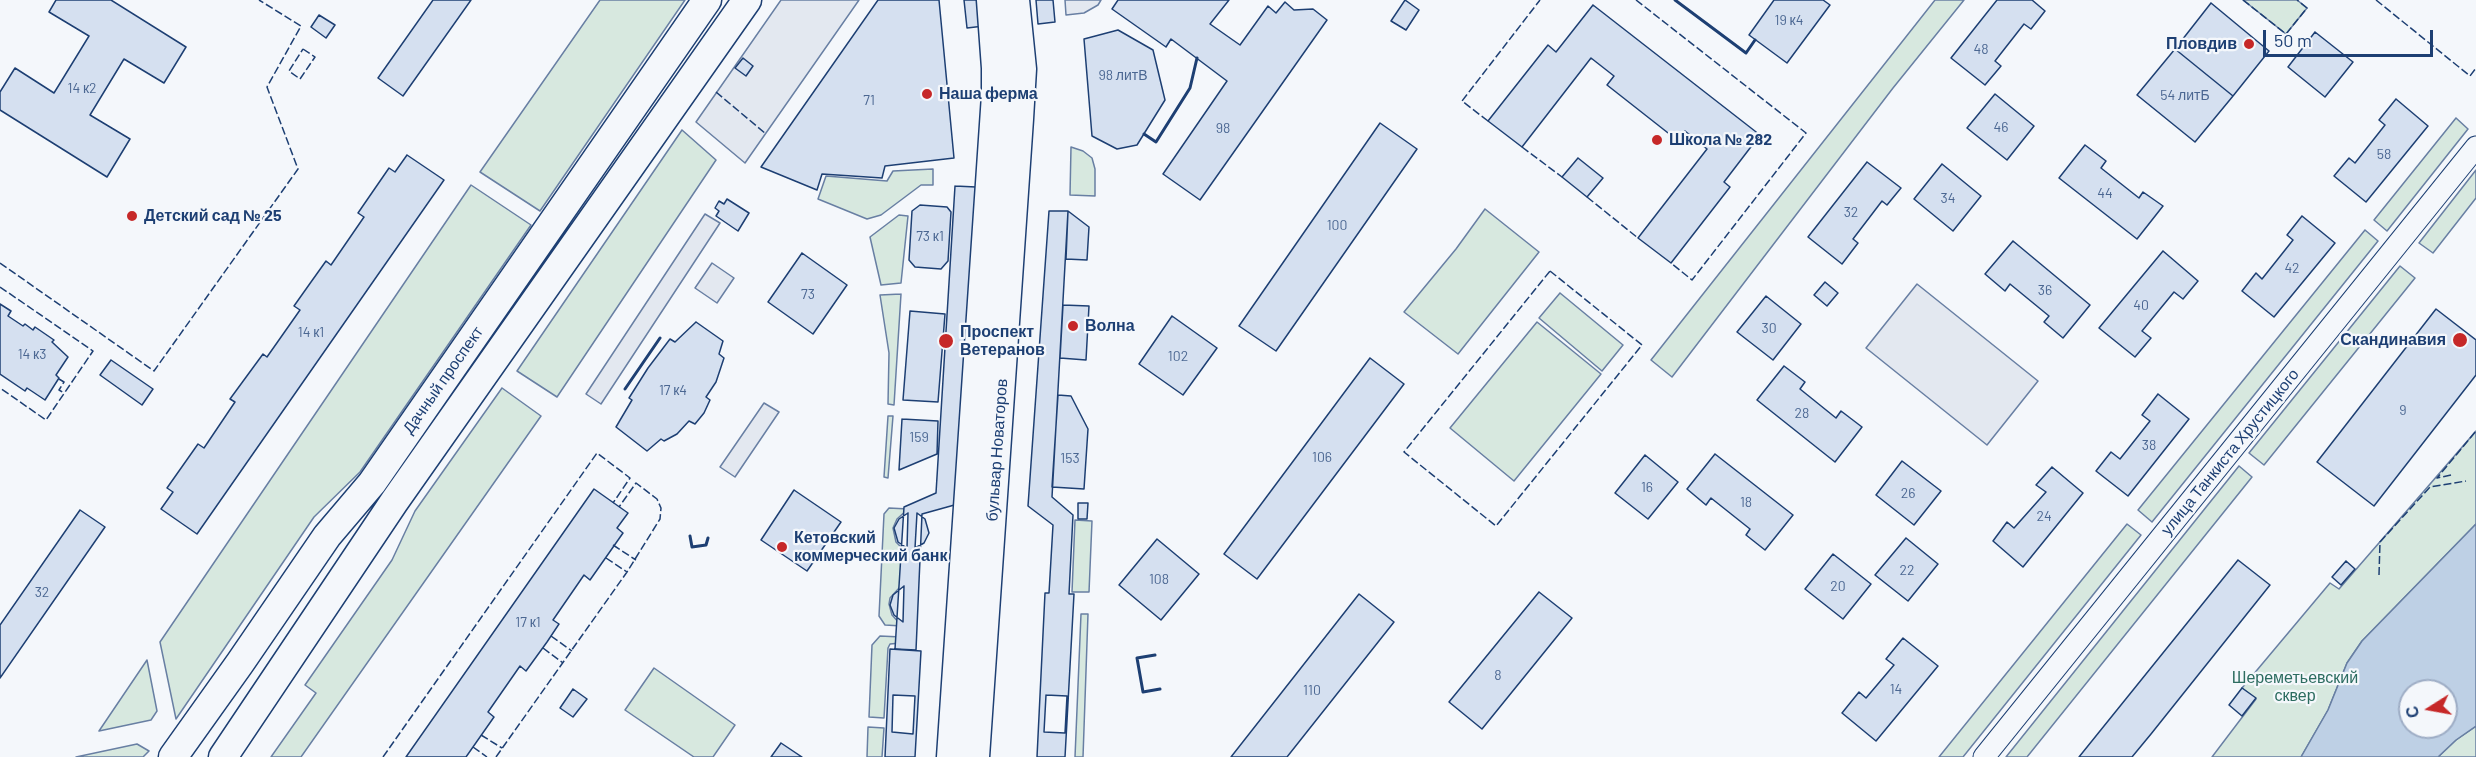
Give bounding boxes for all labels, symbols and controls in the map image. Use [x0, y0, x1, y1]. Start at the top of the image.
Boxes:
house number: 19 к4 [1775, 12, 1803, 28]
scale bar [2266, 18, 2436, 56]
text: 50 m [2274, 29, 2312, 51]
place label: Пловдив [2166, 34, 2237, 54]
marker: Пловдив [2242, 37, 2256, 51]
house number: 48 [1973, 41, 1989, 57]
house number: 98 литВ [1098, 67, 1148, 83]
house number: 14 к2 [67, 80, 97, 96]
place label: Наша ферма [939, 84, 1038, 104]
marker: Наша ферма [920, 87, 934, 101]
house number: 54 литБ [2160, 87, 2210, 103]
house number: 71 [863, 92, 875, 108]
house number: 46 [1994, 119, 2008, 135]
house number: 98 [1216, 120, 1230, 136]
place label: Школа № 282 [1669, 130, 1772, 150]
marker: Школа № 282 [1650, 133, 1664, 147]
house number: 58 [2377, 146, 2391, 162]
house number: 44 [2097, 185, 2113, 201]
house number: 34 [1941, 190, 1955, 206]
house number: 32 [1844, 204, 1858, 220]
place label: Детский сад № 25 [144, 206, 282, 226]
marker: Детский сад № 25 [125, 209, 139, 223]
house number: 100 [1327, 217, 1347, 233]
house number: 73 к1 [916, 228, 944, 244]
house number: 42 [2284, 260, 2300, 276]
house number: 36 [2038, 282, 2052, 298]
house number: 73 [801, 286, 815, 302]
house number: 40 [2133, 297, 2149, 313]
place label: Волна [1085, 316, 1135, 336]
marker: Волна [1066, 319, 1080, 333]
house number: 30 [1761, 320, 1777, 336]
place label: Проспект Ветеранов [960, 322, 1045, 360]
street label: Дачный проспект [399, 323, 487, 437]
house number: 14 к1 [298, 324, 324, 340]
place label: Скандинавия [2340, 330, 2446, 350]
marker: Скандинавия [2451, 331, 2469, 349]
marker: Проспект Ветеранов [937, 332, 955, 350]
house number: 14 к3 [18, 346, 46, 362]
house number: 102 [1168, 348, 1188, 364]
street label: улица Танкиста Хрустицкого [2157, 365, 2303, 539]
street label: бульвар Новаторов [982, 378, 1012, 522]
house number: 17 к4 [659, 382, 687, 398]
house number: 9 [2399, 402, 2407, 418]
house number: 28 [1795, 405, 1809, 421]
house number: 159 [909, 429, 929, 445]
house number: 38 [2142, 437, 2156, 453]
house number: 106 [1312, 449, 1332, 465]
house number: 153 [1060, 450, 1080, 466]
house number: 16 [1641, 479, 1653, 495]
house number: 26 [1901, 485, 1915, 501]
house number: 18 [1740, 494, 1752, 510]
house number: 24 [2036, 508, 2052, 524]
place label: Кетовский коммерческий банк [794, 528, 948, 566]
marker: Кетовский коммерческий банк [775, 540, 789, 554]
house number: 22 [1899, 562, 1915, 578]
house number: 108 [1149, 571, 1169, 587]
house number: 20 [1830, 578, 1846, 594]
house number: 32 [35, 584, 49, 600]
house number: 17 к1 [515, 614, 541, 630]
house number: 8 [1494, 667, 1502, 683]
park label: Шереметьевский сквер [2232, 668, 2358, 706]
north arrow [2398, 679, 2458, 739]
house number: 14 [1890, 681, 1902, 697]
house number: 110 [1303, 682, 1321, 698]
text: С [2401, 705, 2422, 720]

